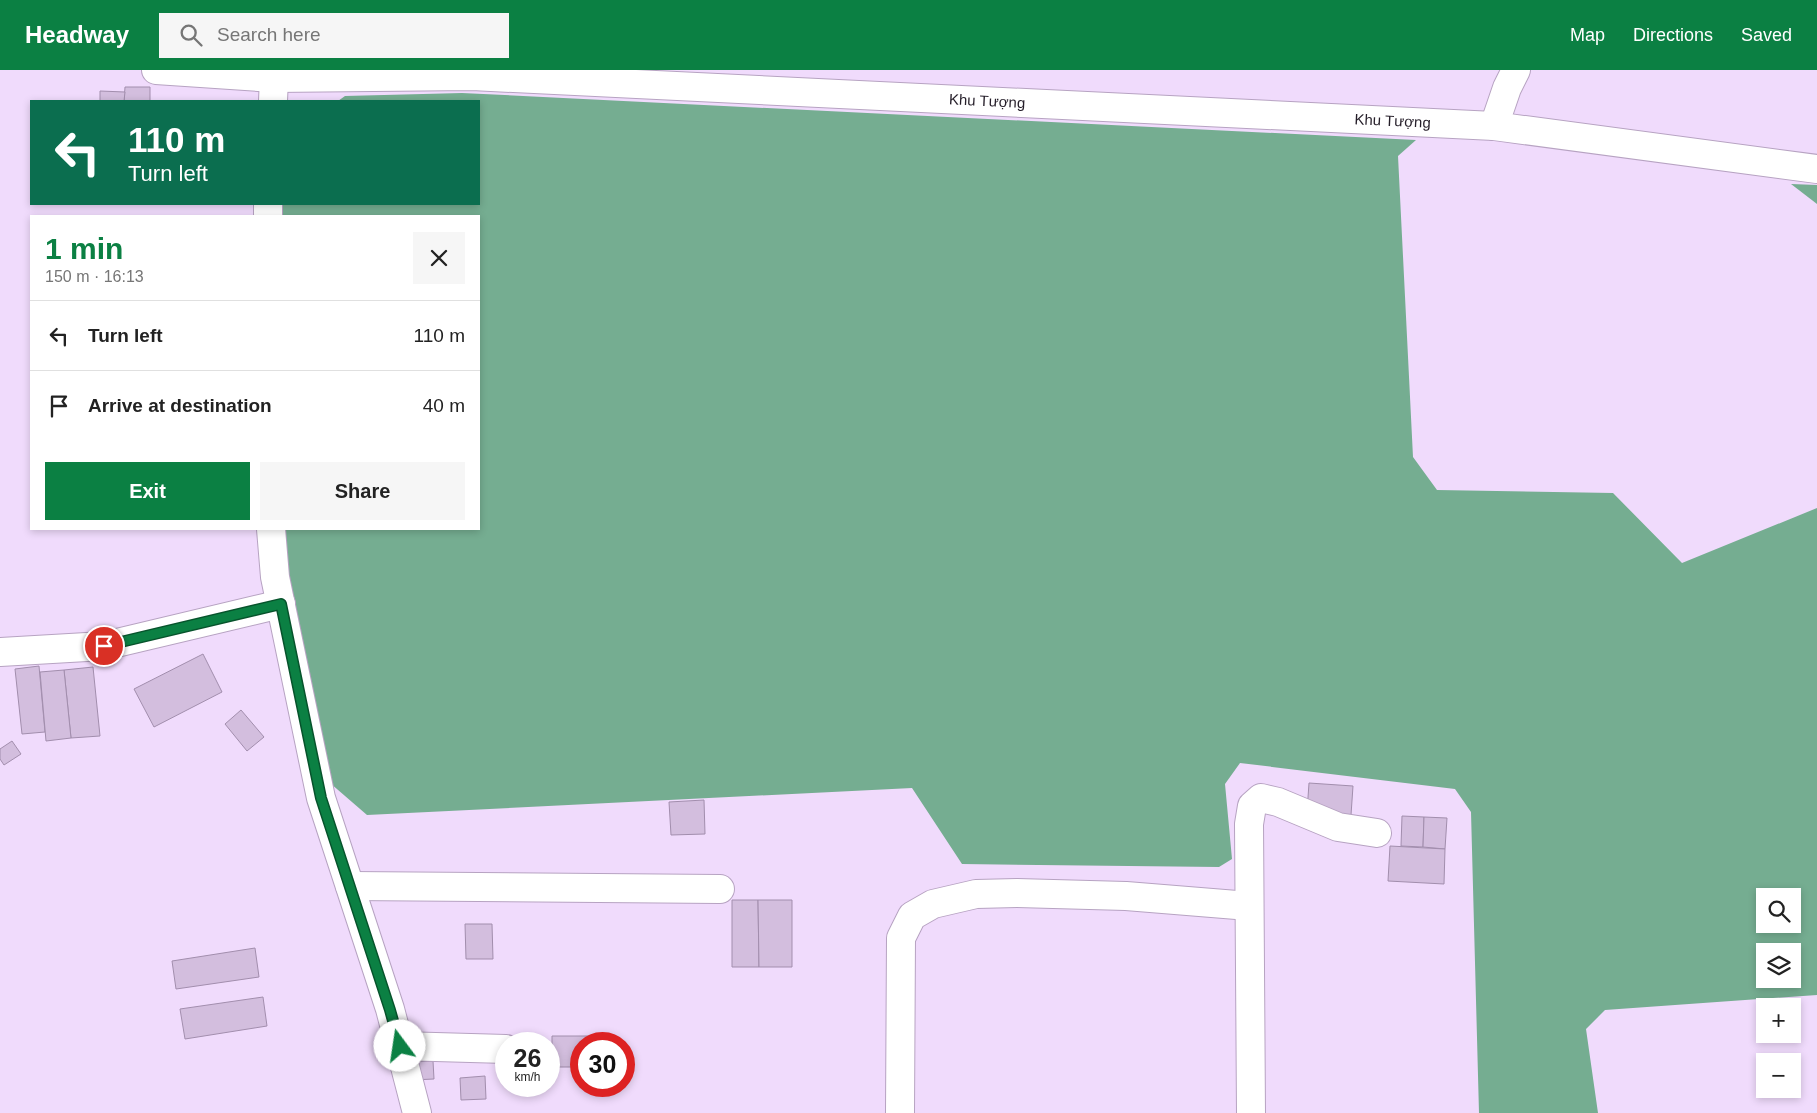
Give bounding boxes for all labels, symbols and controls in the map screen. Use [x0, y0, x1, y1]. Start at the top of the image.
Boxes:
search box [159, 13, 509, 58]
text: Headway [25, 21, 129, 48]
icon: search [177, 21, 205, 49]
text: Search here [217, 24, 321, 45]
text: Map [1570, 25, 1605, 45]
text: Directions [1633, 25, 1713, 45]
text: Saved [1741, 25, 1792, 45]
street label: Khu Tượng [949, 90, 1026, 111]
street label: Khu Tượng [1354, 110, 1431, 131]
icon: left [45, 120, 110, 185]
text: 110 m [128, 120, 225, 159]
text: Turn left [128, 161, 208, 186]
text: 1 min [45, 232, 123, 265]
button: close [413, 232, 465, 284]
text: 150 m · 16:13 [45, 268, 144, 285]
icon: left [45, 322, 73, 350]
text: Turn left [88, 325, 163, 346]
text: 110 m [414, 325, 465, 346]
icon: arrive [45, 392, 73, 420]
text: Arrive at destination [88, 395, 272, 416]
text: 40 m [423, 395, 465, 416]
button: Exit [45, 462, 250, 520]
button: Share [260, 462, 465, 520]
pin [83, 625, 125, 667]
icon: arrive [90, 632, 118, 660]
map controls [1756, 888, 1801, 1098]
button: search [1756, 888, 1801, 933]
button: layers [1756, 943, 1801, 988]
button: + [1756, 998, 1801, 1043]
position arrow [373, 1019, 425, 1071]
speed limit sign: 30 [570, 1032, 635, 1097]
text: 26 [514, 1044, 541, 1072]
button: − [1756, 1053, 1801, 1098]
text: km/h [514, 1070, 541, 1084]

